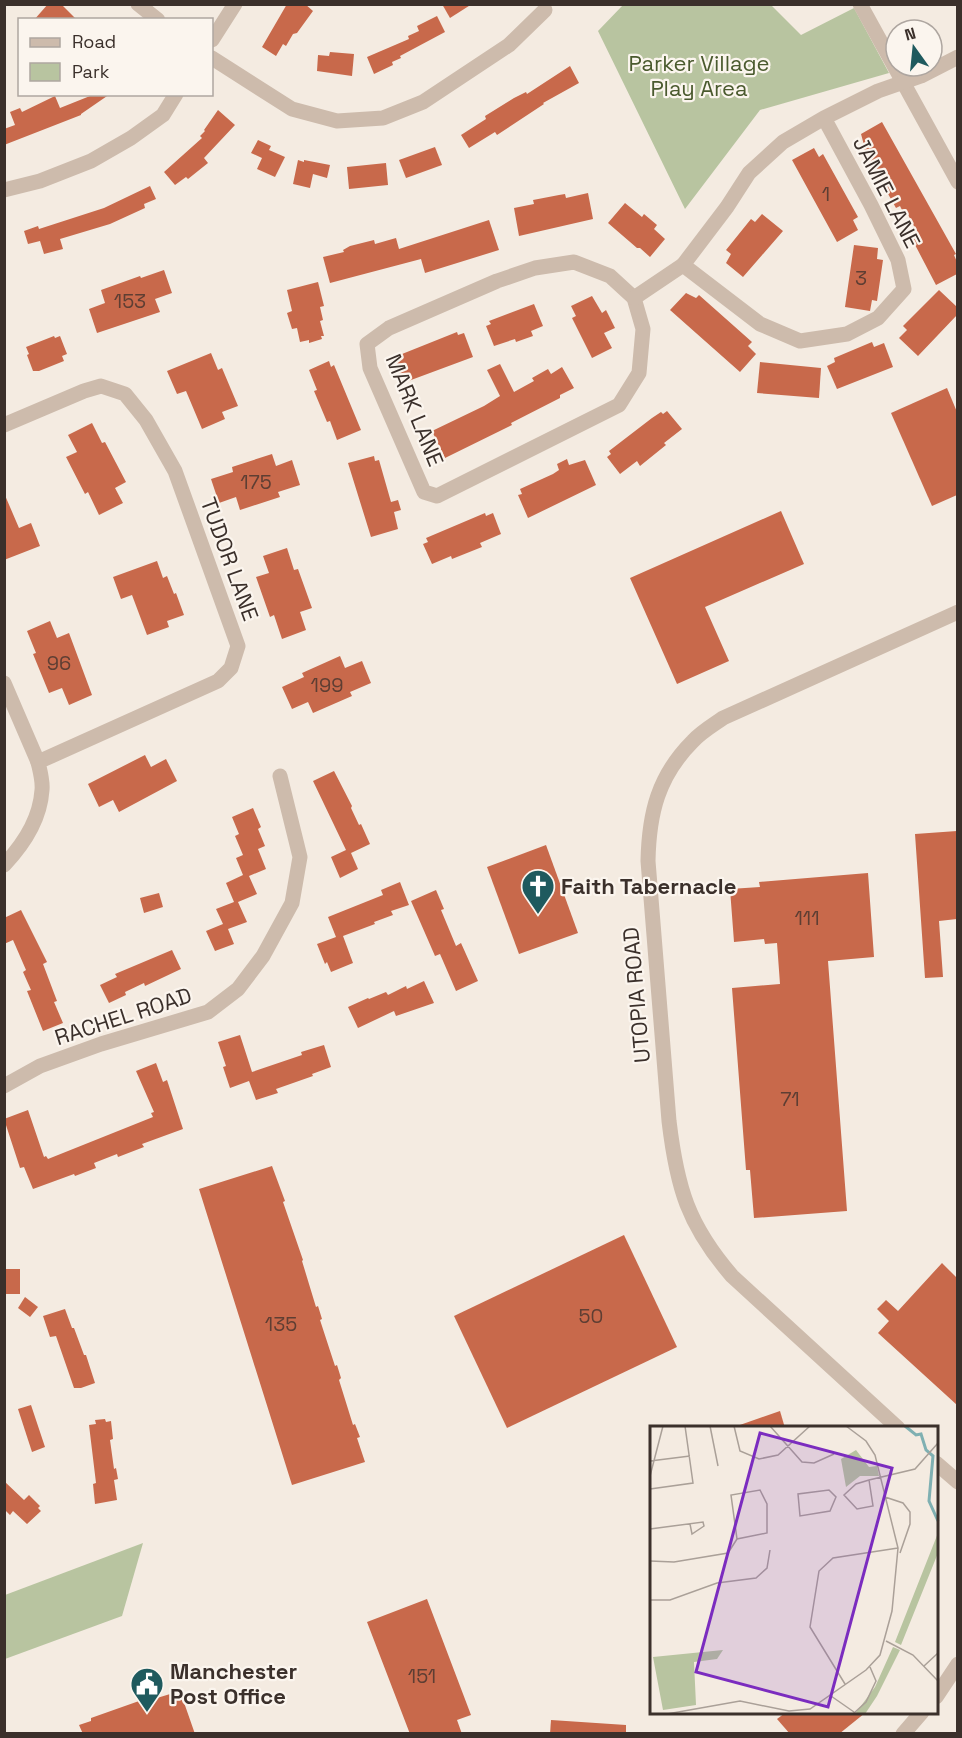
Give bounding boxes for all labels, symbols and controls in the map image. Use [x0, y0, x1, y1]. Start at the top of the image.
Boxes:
legend [18, 18, 213, 96]
north arrow [884, 18, 944, 78]
text: N [902, 22, 918, 46]
text: Road [72, 30, 116, 53]
park label: Parker Village Play Area [628, 49, 770, 102]
text: Park [72, 60, 110, 83]
street label: JAMIE LANE [847, 131, 927, 253]
house number: 1 [822, 181, 830, 207]
house number: 3 [855, 265, 867, 291]
house number: 153 [114, 288, 146, 314]
street label: MARK LANE [380, 350, 450, 470]
house number: 175 [240, 469, 272, 495]
street label: TUDOR LANE [195, 493, 265, 625]
house number: 96 [47, 650, 71, 676]
house number: 199 [311, 672, 343, 698]
church icon: Faith Tabernacle [520, 868, 556, 915]
place label: Faith Tabernacle [561, 872, 736, 900]
house number: 111 [794, 905, 820, 931]
street label: UTOPIA ROAD [616, 926, 656, 1064]
street label: RACHEL ROAD [51, 981, 195, 1051]
house number: 71 [780, 1086, 800, 1112]
house number: 50 [579, 1303, 603, 1329]
house number: 135 [265, 1311, 297, 1337]
inset map [650, 1426, 938, 1714]
place label: Manchester Post Office [170, 1657, 297, 1710]
house number: 151 [408, 1663, 436, 1689]
public building icon: Manchester Post Office [129, 1666, 165, 1713]

